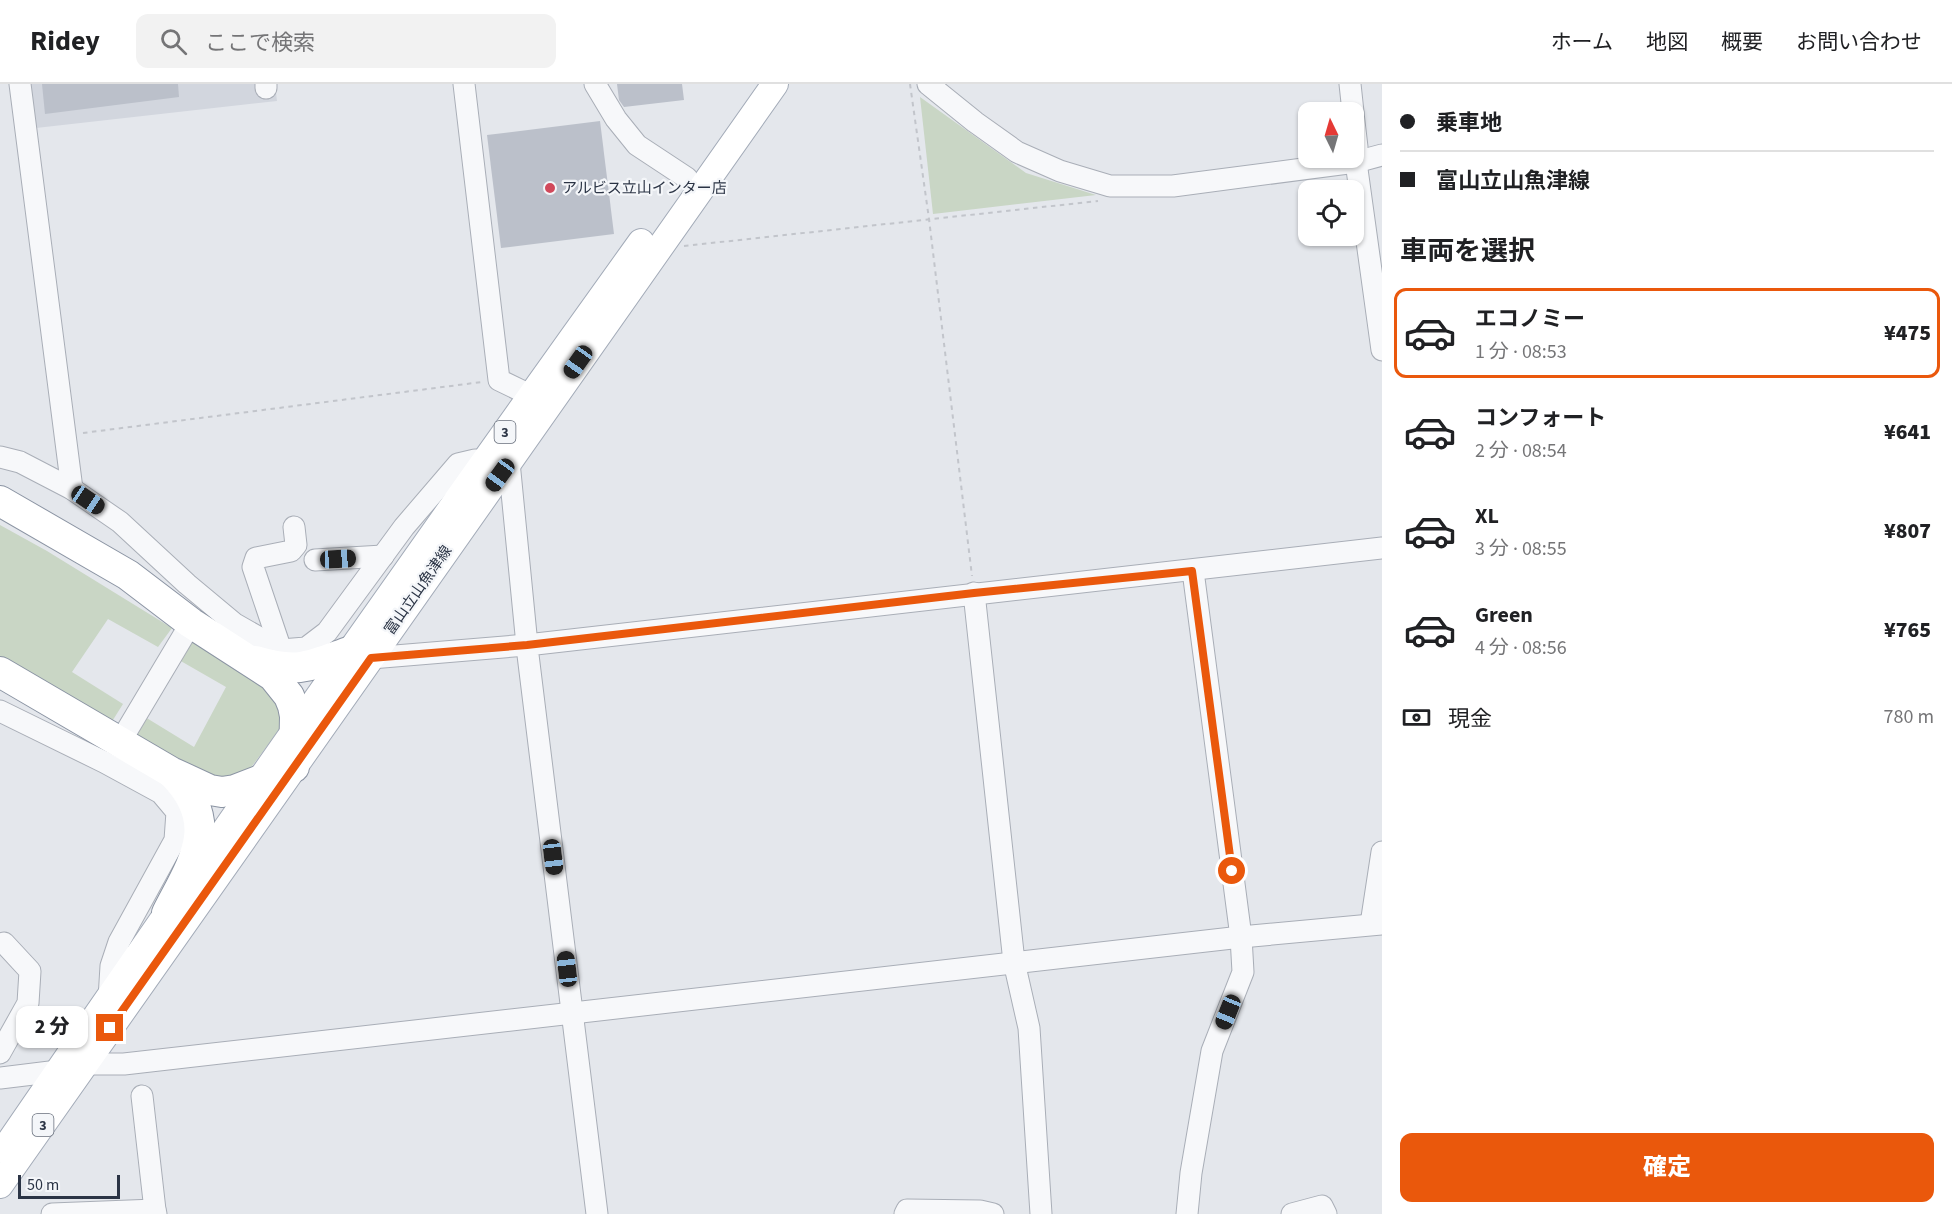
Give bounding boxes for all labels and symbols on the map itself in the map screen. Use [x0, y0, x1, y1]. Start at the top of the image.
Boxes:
north arrow [1298, 102, 1364, 168]
place label: アルビス立山インター店 [562, 178, 727, 199]
marker: アルビス立山インター店 [543, 181, 557, 195]
car [560, 342, 596, 382]
road number: 3 [494, 421, 516, 443]
car [482, 455, 518, 495]
car [68, 482, 108, 518]
street label: 富山立山魚津線 [380, 541, 457, 639]
car [320, 549, 356, 569]
car [542, 838, 564, 876]
route start [1218, 857, 1245, 884]
car [556, 950, 578, 988]
car [1213, 992, 1243, 1032]
callout: 2 分 [17, 1007, 89, 1049]
route end [96, 1014, 123, 1041]
road number: 3 [32, 1114, 54, 1136]
scale bar [18, 1172, 120, 1200]

